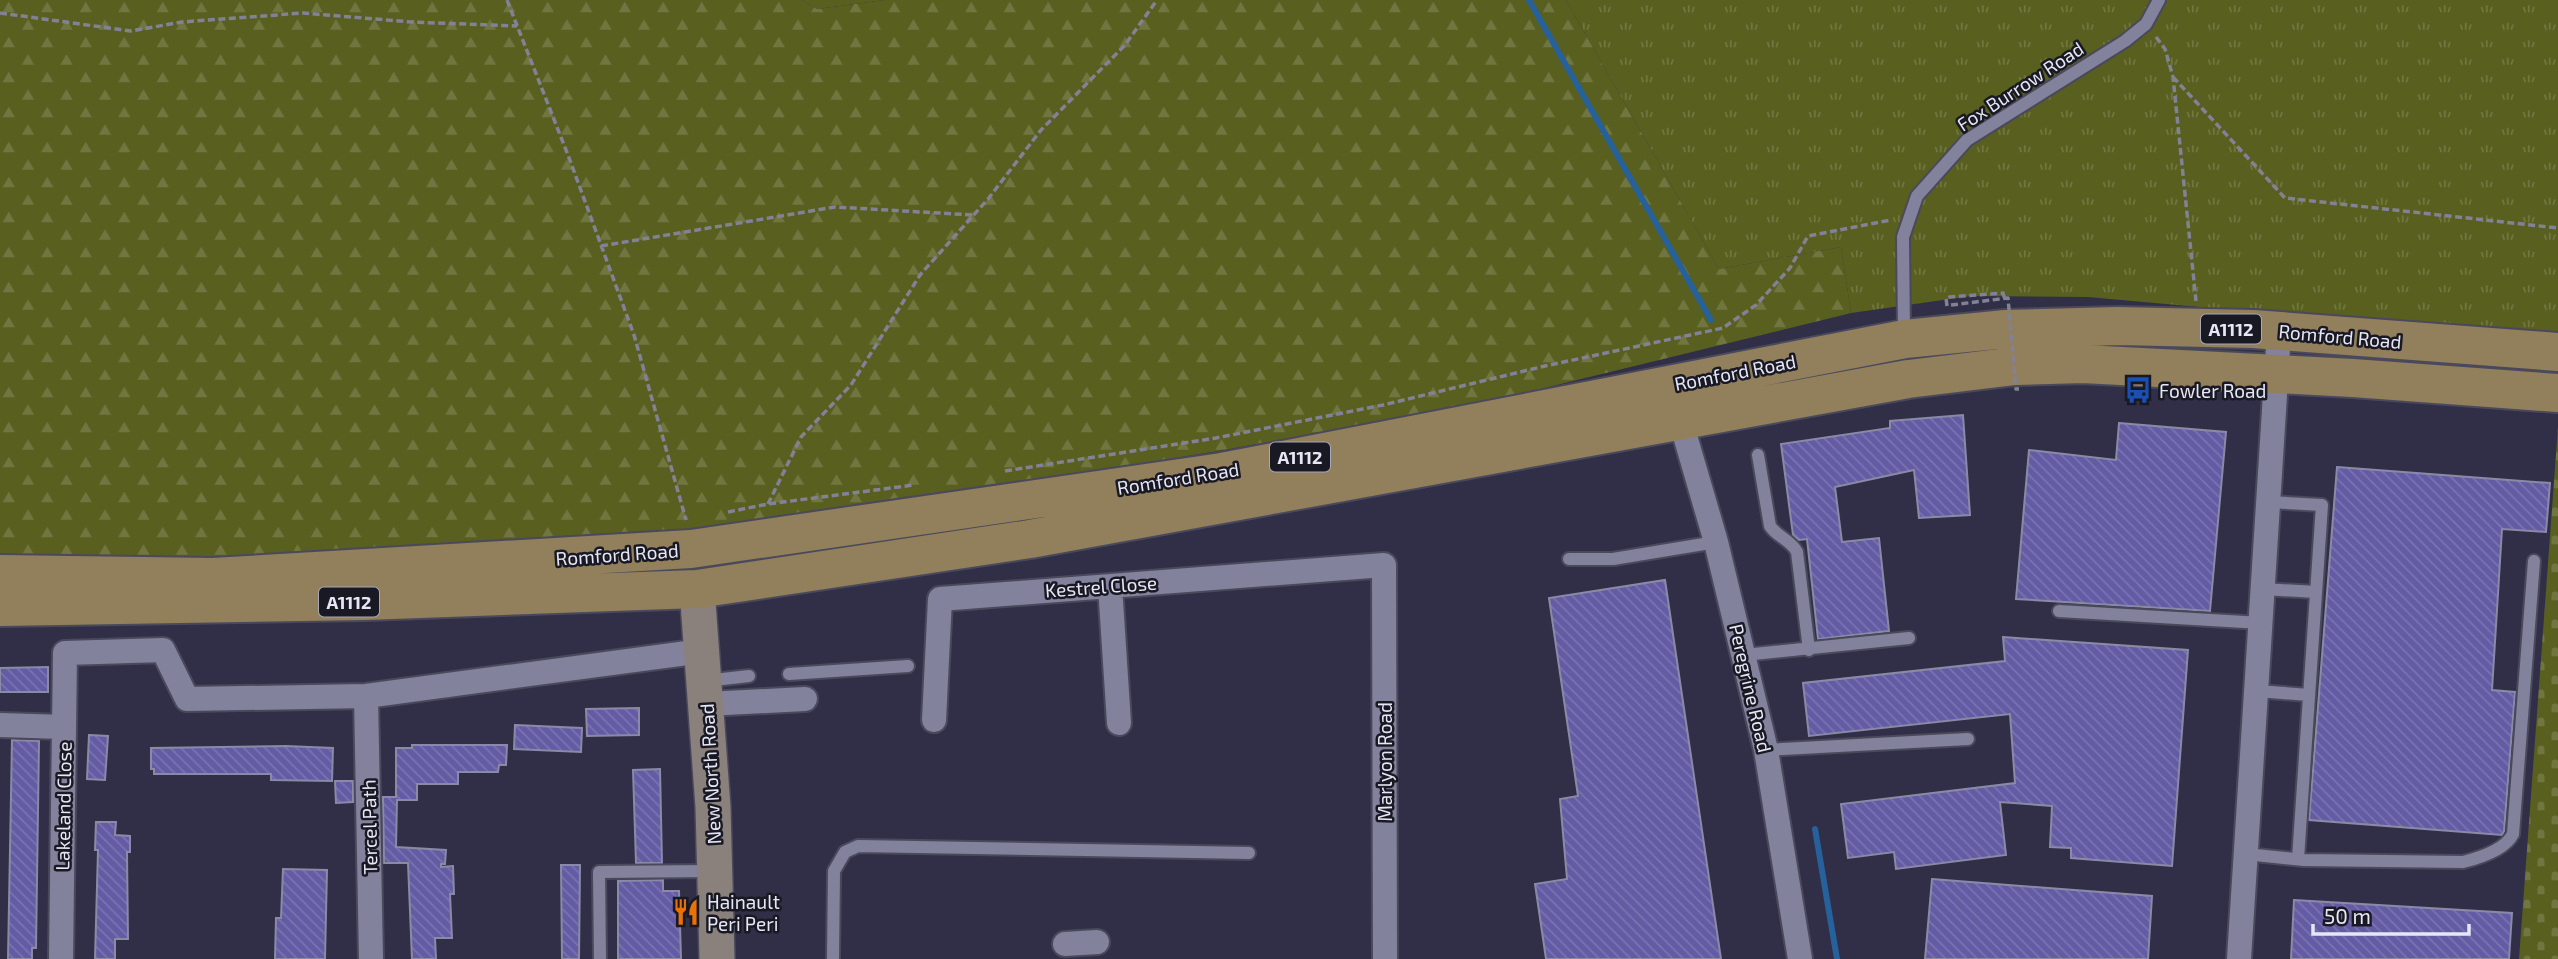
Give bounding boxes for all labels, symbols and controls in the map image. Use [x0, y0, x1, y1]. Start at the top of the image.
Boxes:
street label: Fox Burrow Road [1952, 36, 2088, 136]
road number: A1112 [2201, 314, 2261, 344]
street label: Romford Road [2278, 319, 2402, 353]
street label: Romford Road [1672, 349, 1798, 395]
bus stop icon: Fowler Road [2123, 375, 2153, 405]
place label: Fowler Road [2159, 379, 2266, 402]
road number: A1112 [1270, 443, 1330, 472]
street label: Romford Road [1115, 457, 1241, 499]
street label: Romford Road [555, 538, 679, 570]
street label: Kestrel Close [1044, 571, 1158, 601]
road number: A1112 [319, 588, 379, 616]
street label: Peregrine Road [1725, 622, 1777, 754]
street label: Marlyon Road [1373, 702, 1396, 822]
street label: New North Road [695, 703, 725, 845]
street label: Lakeland Close [50, 741, 76, 871]
street label: Tercel Path [357, 779, 381, 875]
place label: Hainault Peri Peri [707, 890, 780, 935]
scale bar [2313, 892, 2469, 936]
restaurant icon: Hainault Peri Peri [671, 897, 701, 927]
text: 50 m [2324, 903, 2371, 928]

